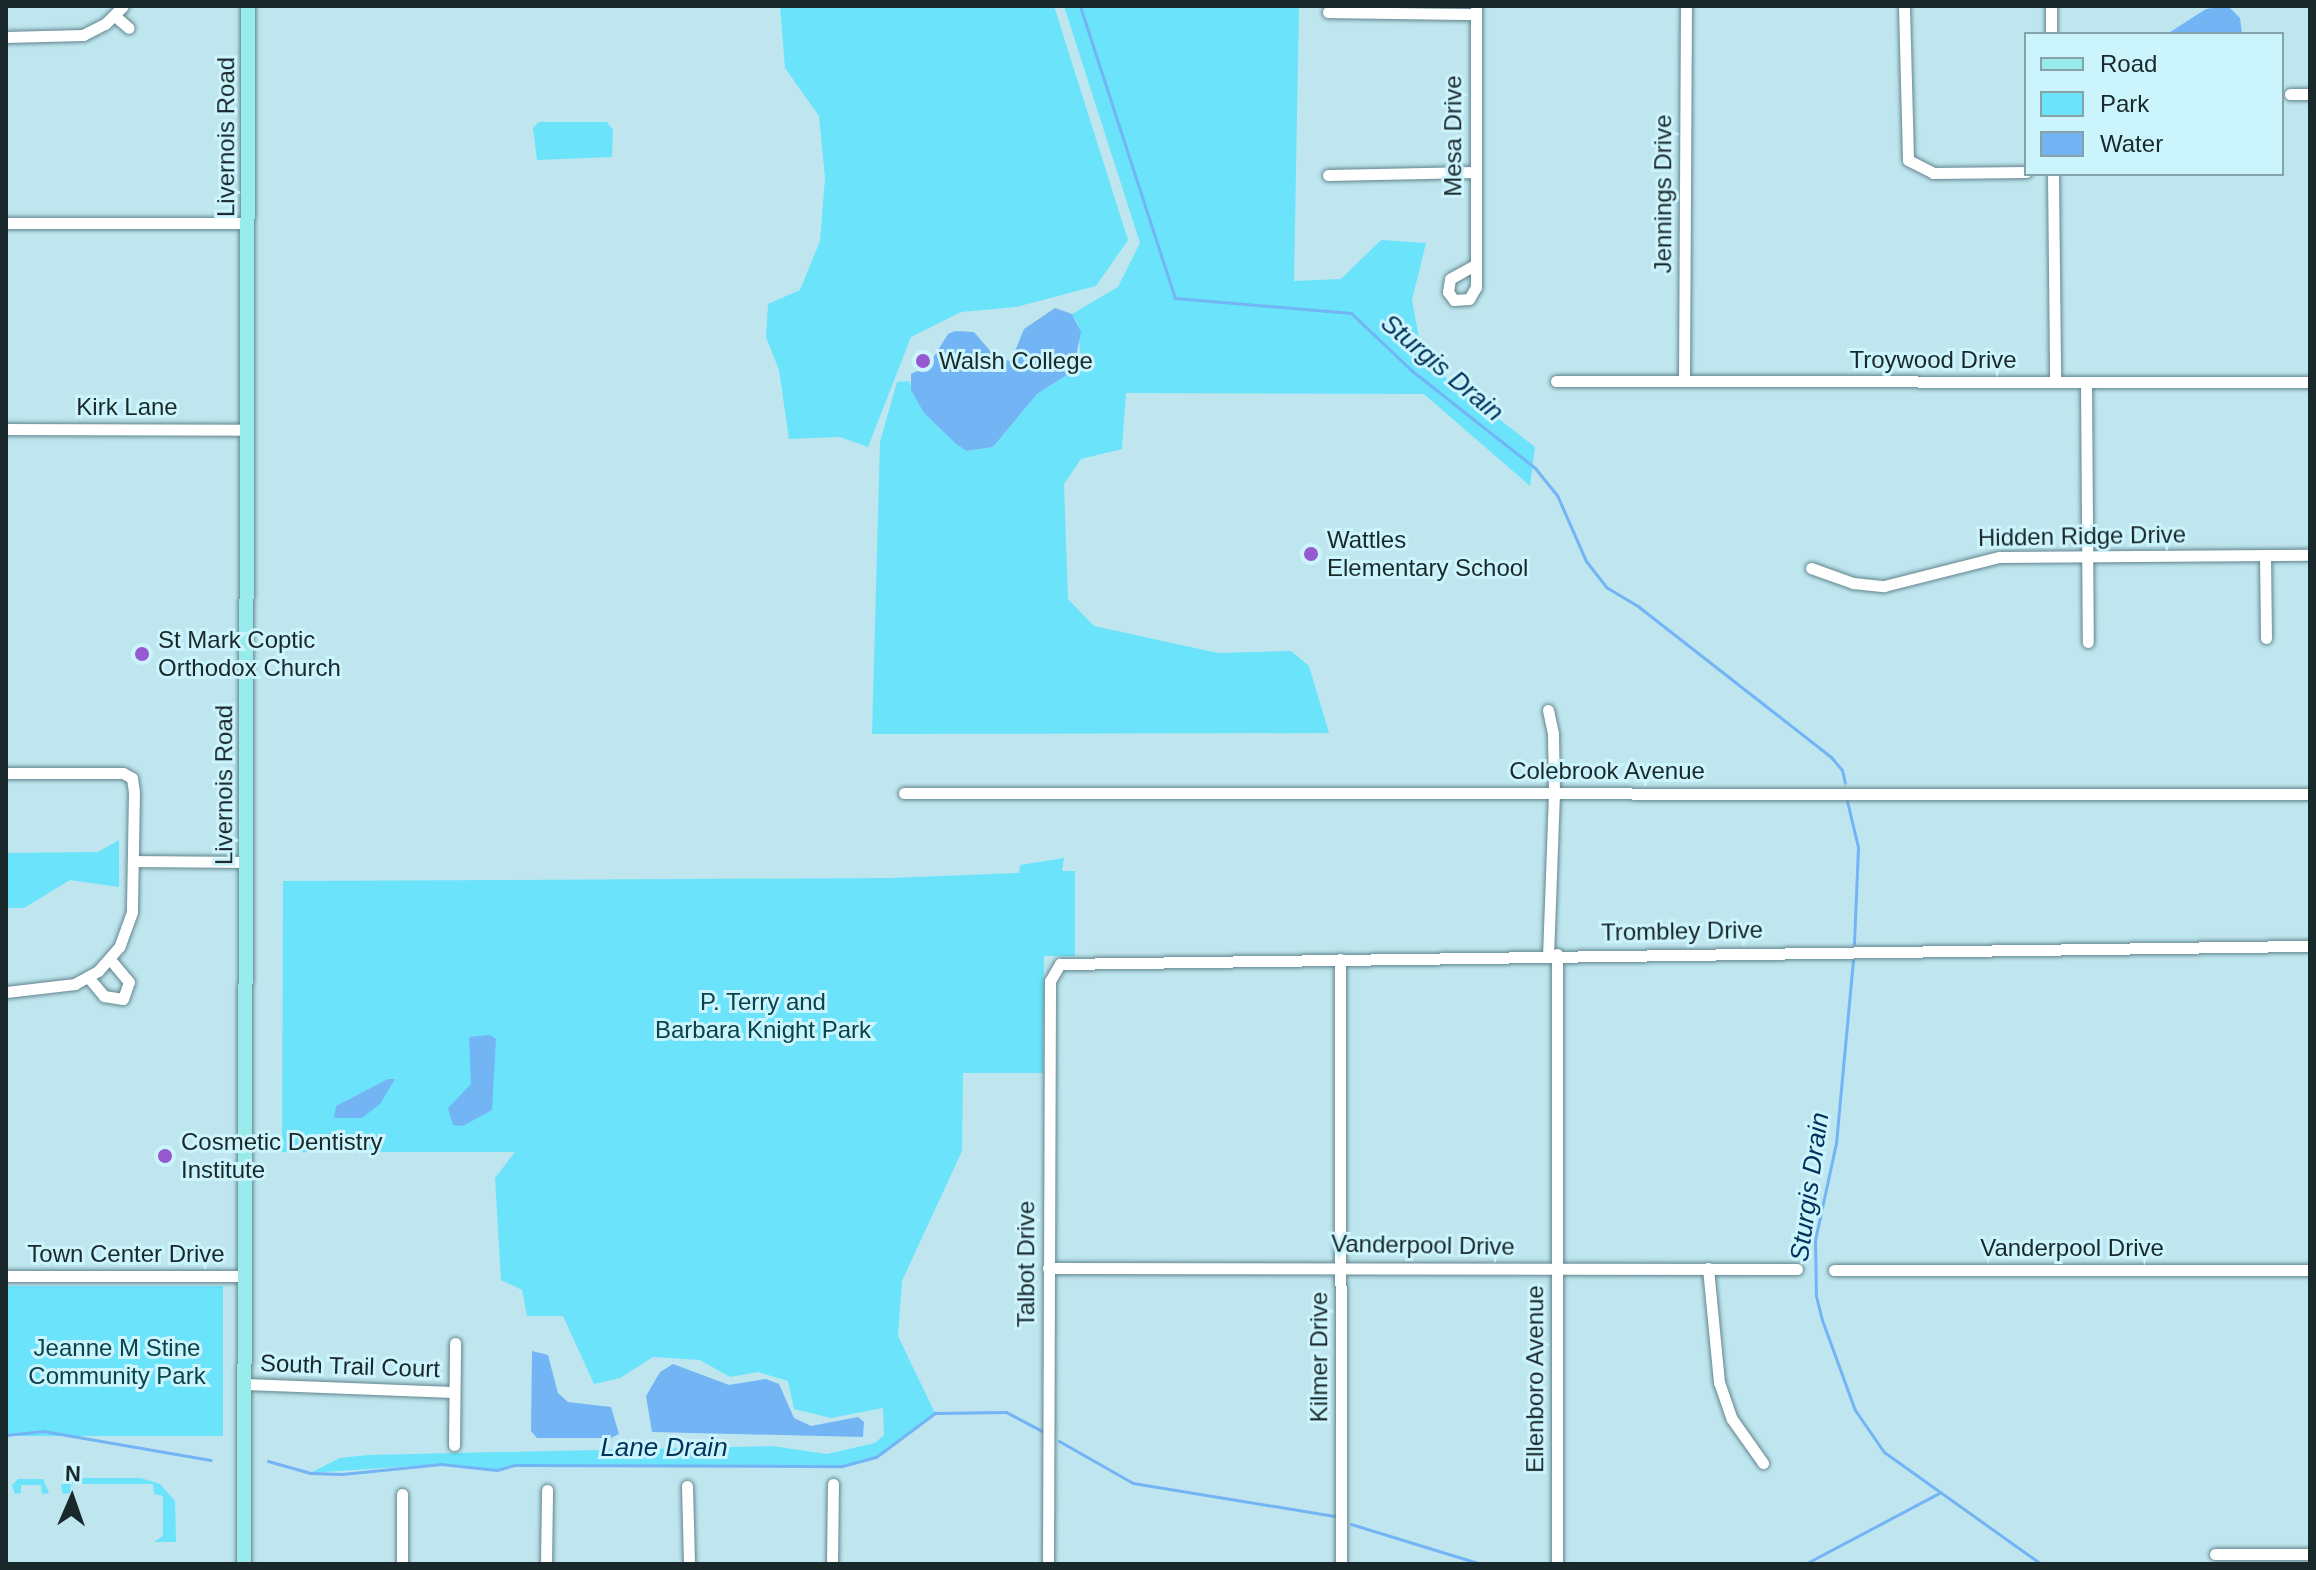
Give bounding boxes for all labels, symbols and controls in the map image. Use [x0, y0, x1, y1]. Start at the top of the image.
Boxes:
legend [2024, 32, 2284, 176]
text: Road [2100, 50, 2157, 77]
street label: Livernois Road [212, 57, 240, 217]
street label: Mesa Drive [1439, 75, 1467, 197]
text: Park [2100, 90, 2149, 117]
street label: Jennings Drive [1649, 115, 1677, 273]
text: Water [2100, 130, 2163, 157]
water label: Sturgis Drain [1374, 308, 1510, 428]
street label: Troywood Drive [1849, 346, 2017, 374]
place label: Walsh College [939, 347, 1093, 375]
marker: Walsh College [914, 352, 932, 370]
street label: Kirk Lane [76, 393, 178, 421]
street label: Hidden Ridge Drive [1978, 520, 2186, 552]
place label: Wattles Elementary School [1327, 526, 1528, 582]
marker: Wattles Elementary School [1302, 545, 1320, 563]
place label: St Mark Coptic Orthodox Church [158, 626, 341, 682]
marker: St Mark Coptic Orthodox Church [133, 645, 151, 663]
street label: Livernois Road [210, 705, 238, 865]
street label: Colebrook Avenue [1508, 757, 1706, 785]
street label: Trombley Drive [1601, 915, 1763, 947]
park label: P. Terry and Barbara Knight Park [655, 988, 871, 1044]
water label: Sturgis Drain [1784, 1110, 1836, 1264]
place label: Cosmetic Dentistry Institute [181, 1128, 382, 1184]
marker: Cosmetic Dentistry Institute [156, 1147, 174, 1165]
street label: Talbot Drive [1012, 1201, 1040, 1327]
street label: Vanderpool Drive [1331, 1229, 1515, 1261]
street label: Vanderpool Drive [1980, 1234, 2164, 1262]
street label: Town Center Drive [27, 1240, 225, 1268]
street label: Ellenboro Avenue [1521, 1284, 1549, 1474]
street label: Kilmer Drive [1305, 1292, 1333, 1422]
park label: Jeanne M Stine Community Park [28, 1334, 206, 1390]
street label: South Trail Court [259, 1348, 441, 1384]
water label: Lane Drain [600, 1432, 728, 1464]
north arrow [32, 1458, 112, 1538]
text: N [64, 1461, 81, 1486]

